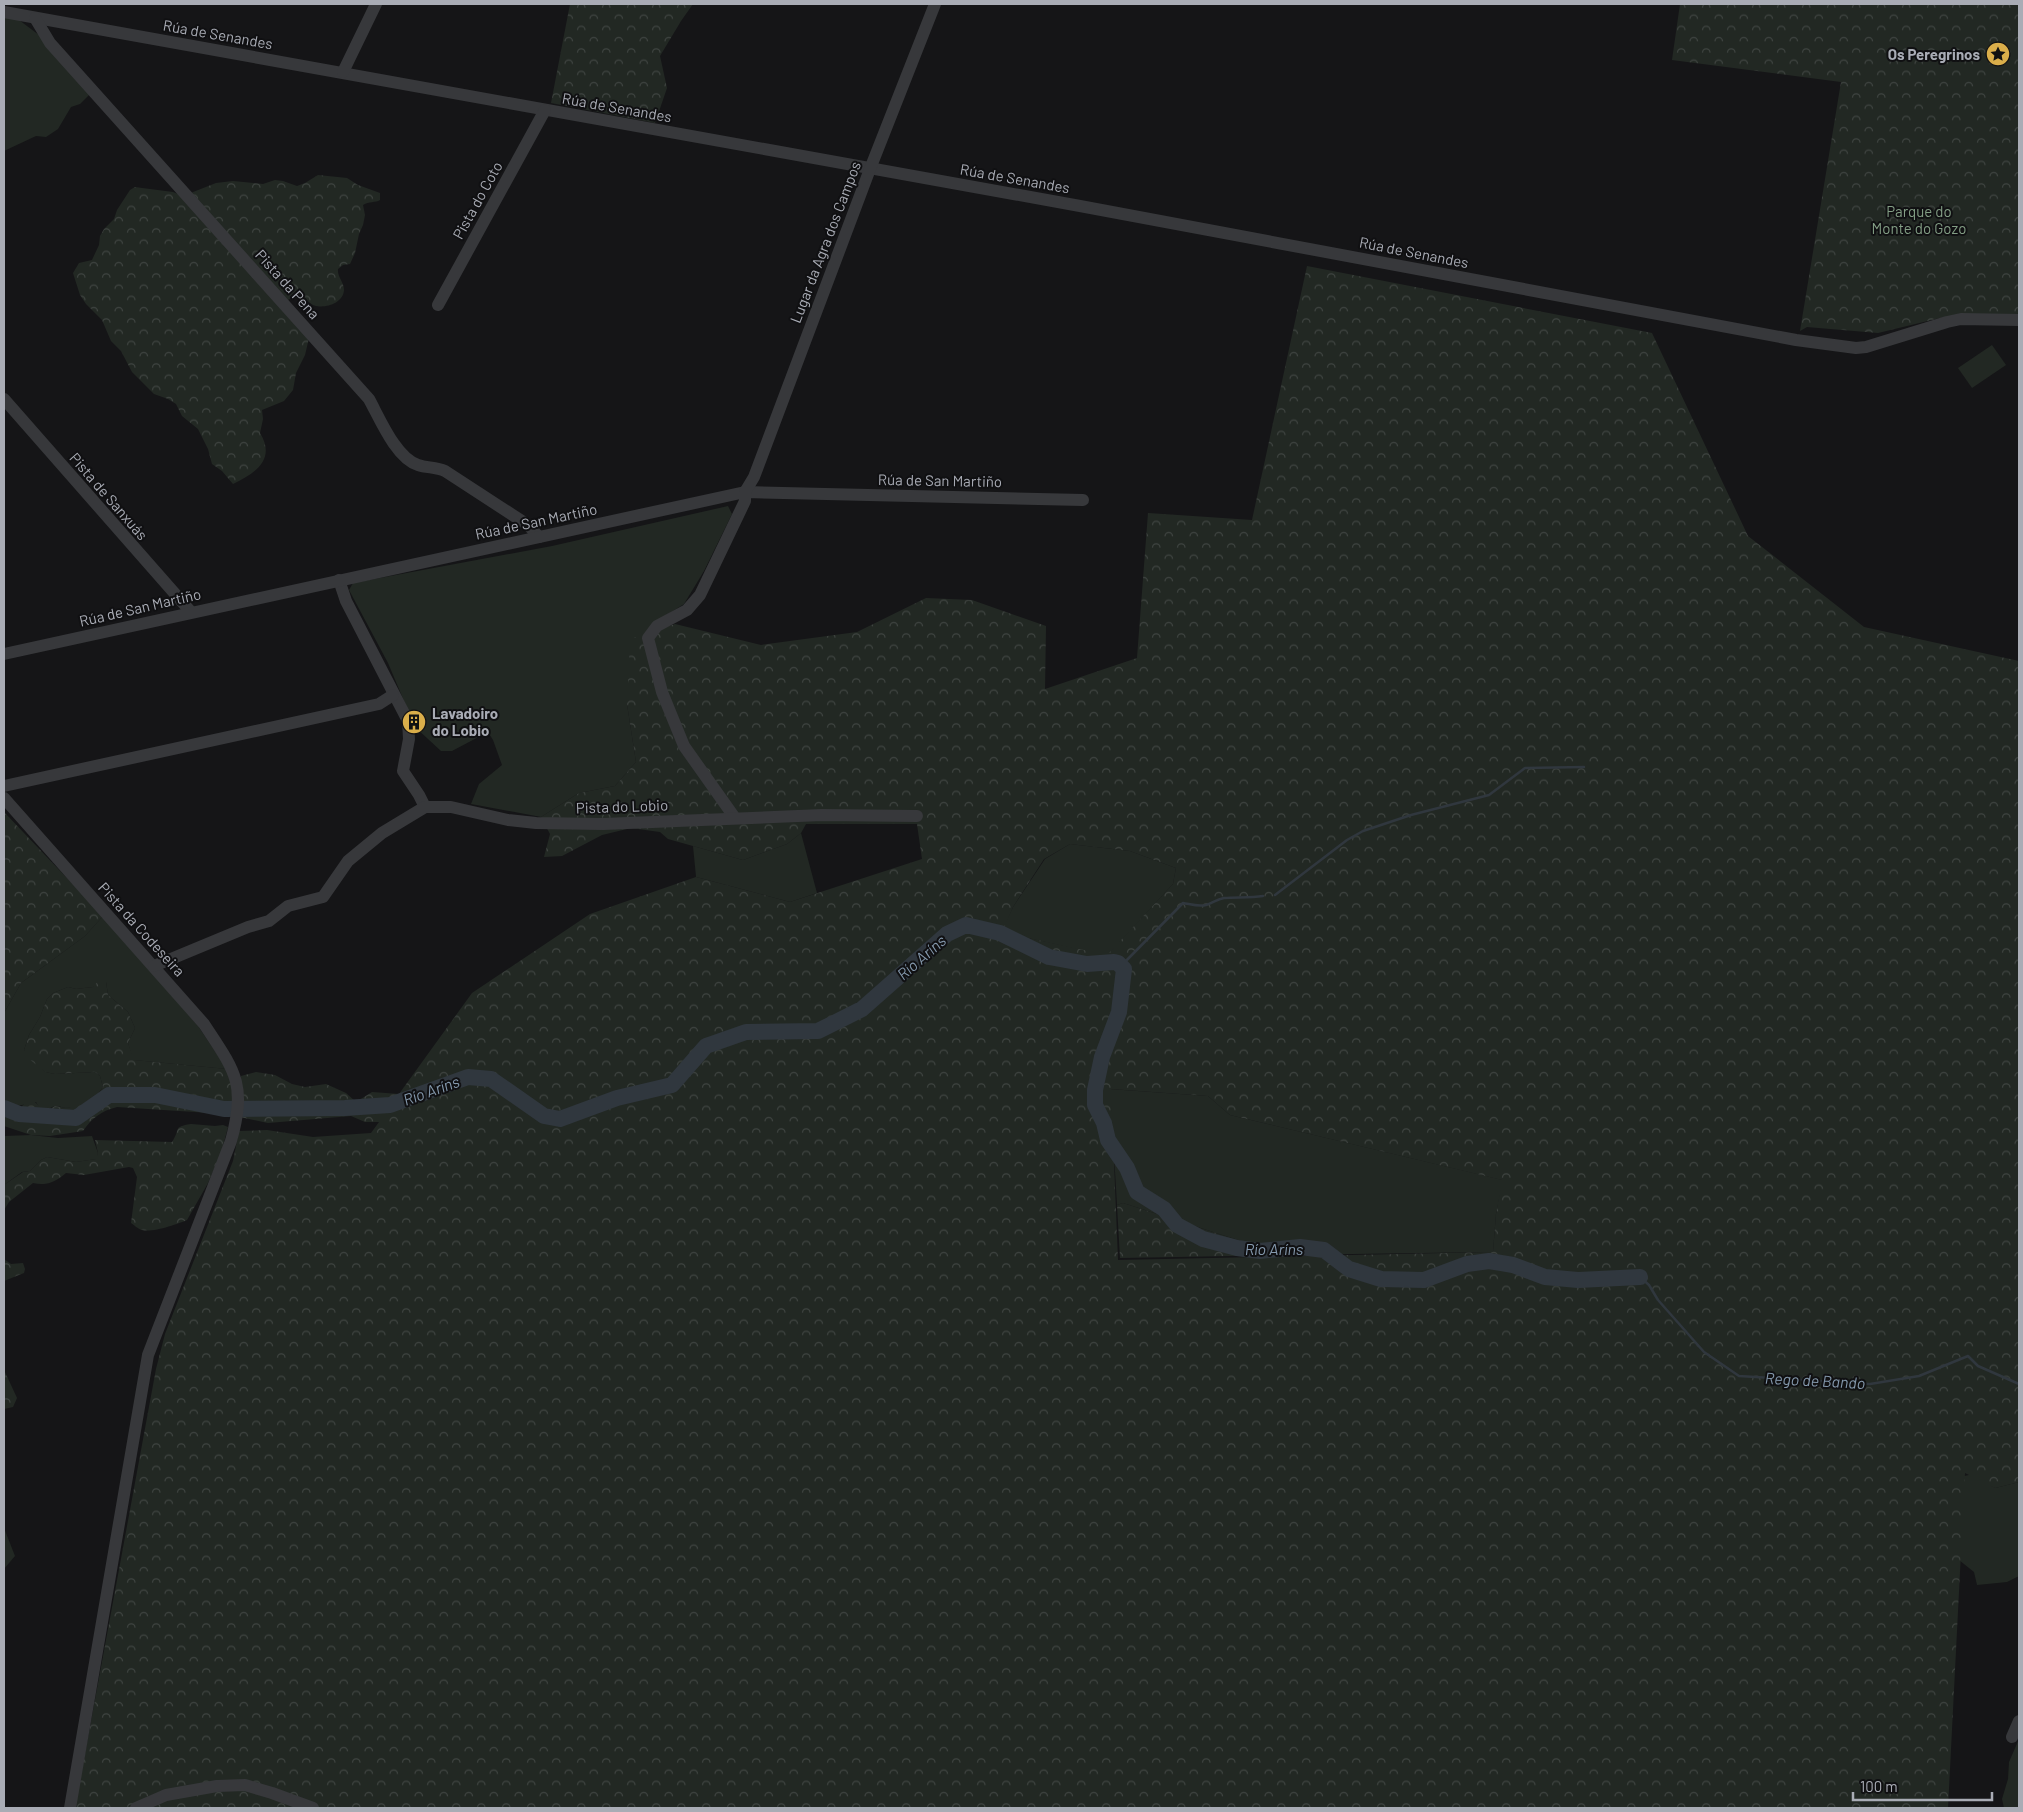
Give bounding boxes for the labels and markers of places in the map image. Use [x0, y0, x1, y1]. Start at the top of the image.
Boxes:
place icon: Os Peregrinos [1985, 41, 2011, 67]
place label: Os Peregrinos [1888, 45, 1980, 63]
place label: Lavadoiro do Lobio [432, 704, 498, 739]
building icon: Lavadoiro do Lobio [401, 709, 427, 735]

